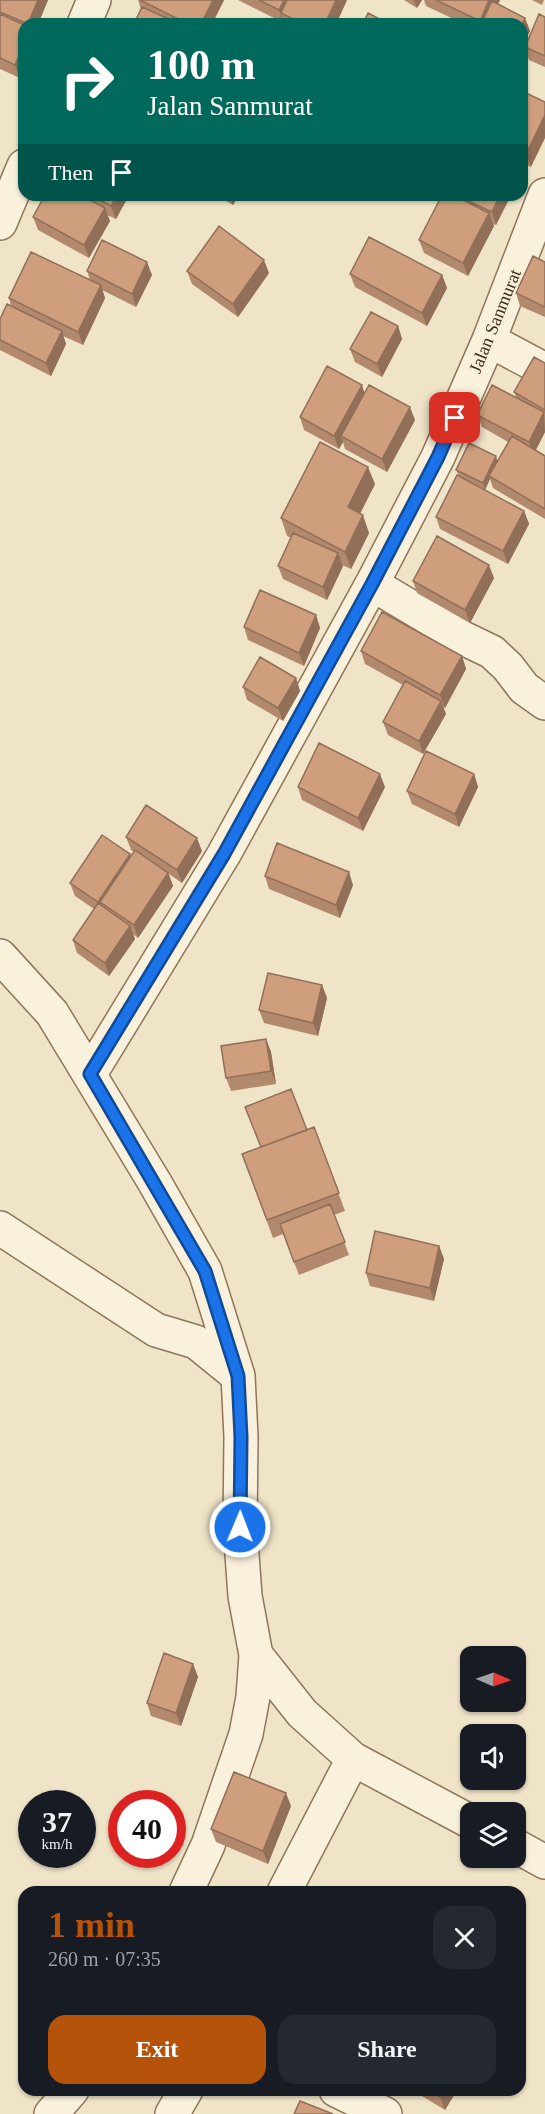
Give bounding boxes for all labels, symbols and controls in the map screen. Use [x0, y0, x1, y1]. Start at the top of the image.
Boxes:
icon: right [48, 42, 126, 120]
text: 100 m [147, 42, 256, 88]
text: Jalan Sanmurat [147, 91, 313, 121]
icon: arrive [105, 156, 138, 189]
text: Then [48, 160, 93, 185]
street label: Jalan Sanmurat [465, 266, 525, 376]
pin [429, 392, 480, 443]
icon: arrive [438, 401, 471, 434]
position arrow [208, 1495, 272, 1559]
north arrow [460, 1646, 526, 1712]
map controls [460, 1646, 526, 1868]
button: sound [460, 1724, 526, 1790]
speed limit sign: 40 [108, 1790, 186, 1868]
button: layers [460, 1802, 526, 1868]
text: 37 [42, 1805, 72, 1838]
text: km/h [42, 1836, 72, 1852]
text: 1 min [48, 1905, 135, 1945]
button: close [433, 1906, 496, 1969]
text: 260 m · 07:35 [48, 1948, 161, 1970]
button: Exit [48, 2015, 266, 2084]
button: Share [278, 2015, 496, 2084]

